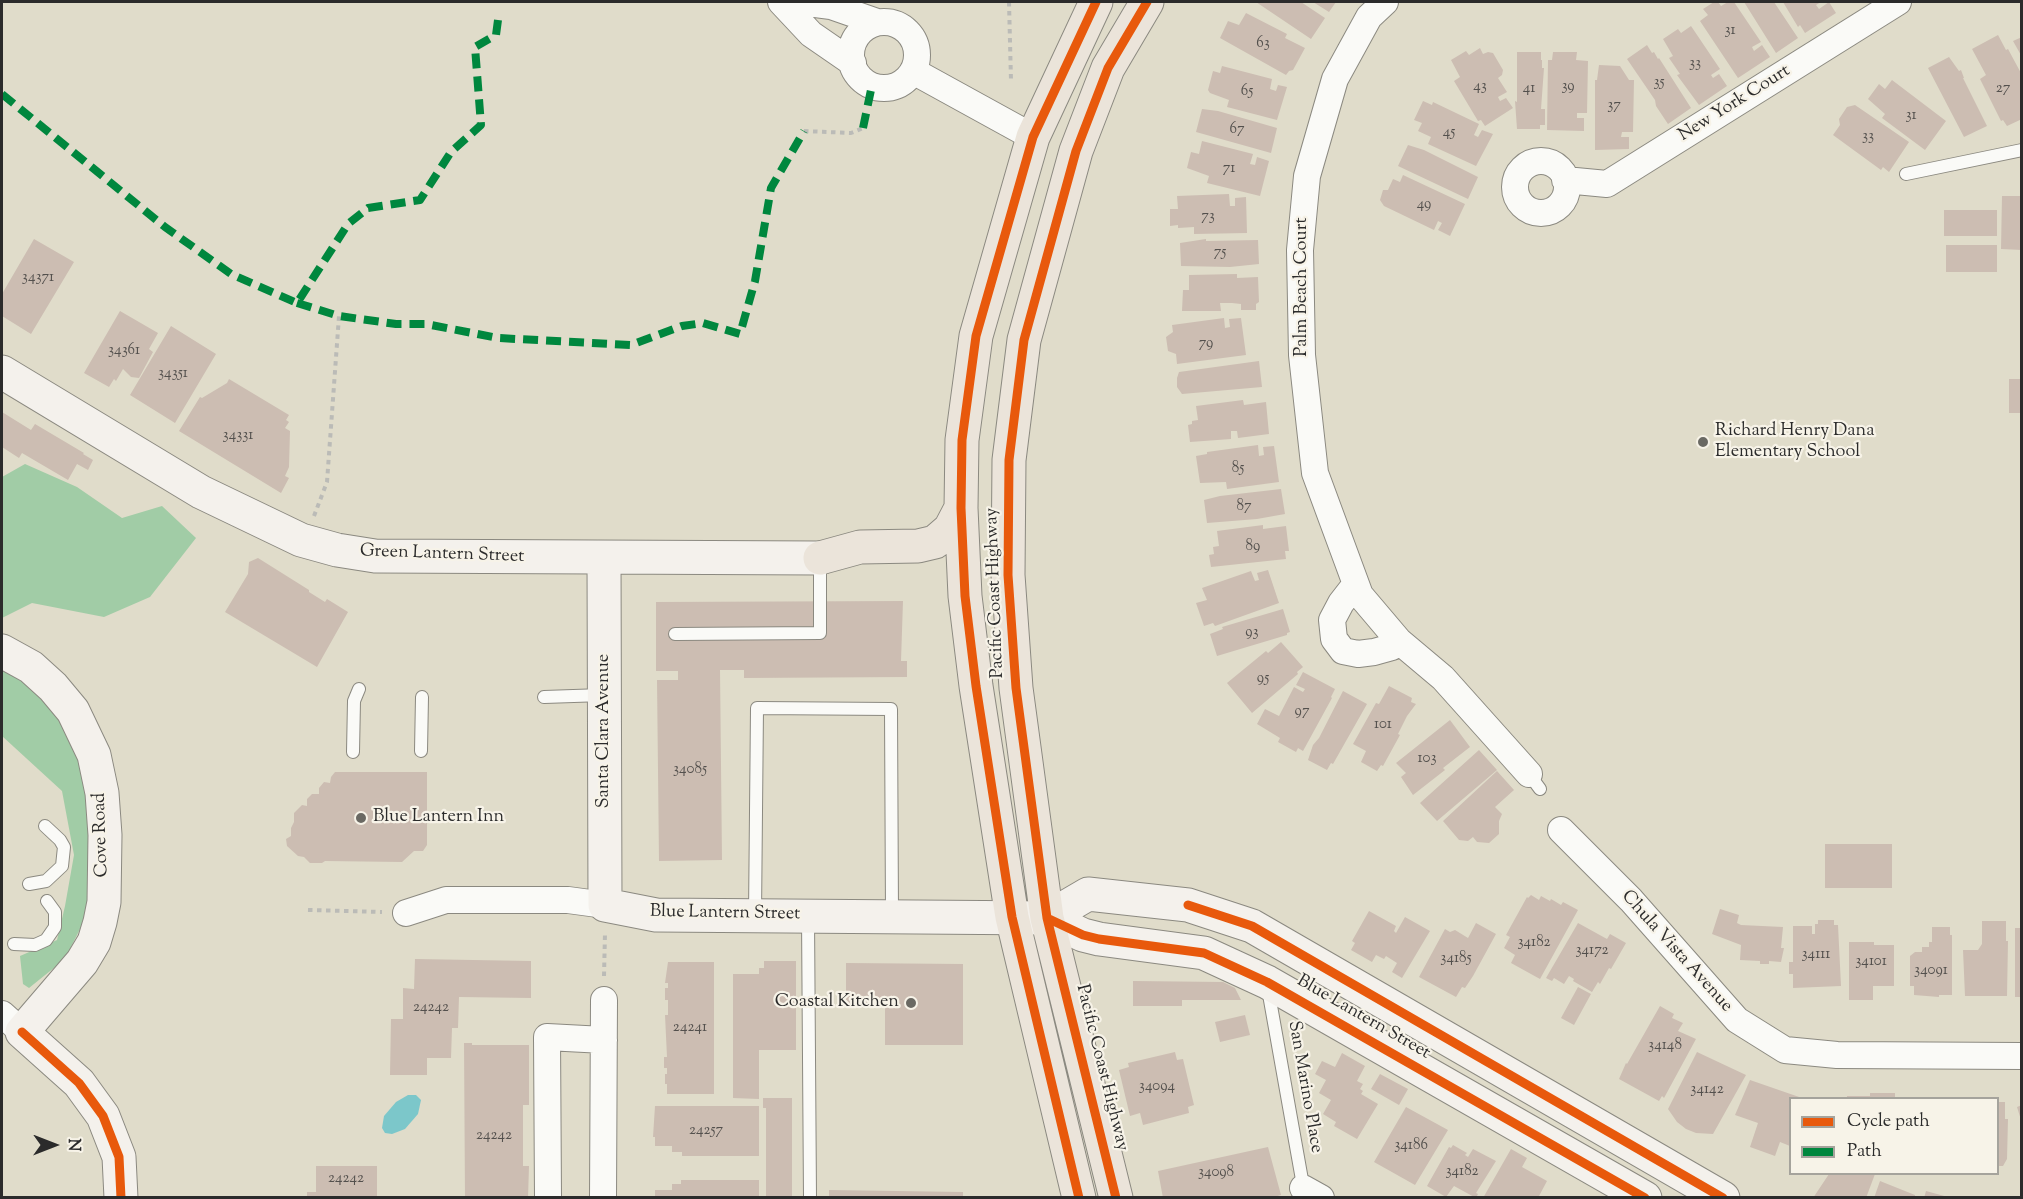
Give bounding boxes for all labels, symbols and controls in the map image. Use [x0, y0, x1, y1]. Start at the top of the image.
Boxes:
house number: 31 [1724, 22, 1736, 40]
house number: 63 [1256, 35, 1270, 53]
house number: 33 [1689, 55, 1701, 73]
street label: New York Court [1675, 61, 1795, 147]
house number: 35 [1653, 74, 1665, 92]
house number: 43 [1473, 78, 1487, 96]
house number: 39 [1561, 78, 1575, 96]
house number: 41 [1523, 80, 1535, 98]
house number: 27 [1996, 80, 2010, 98]
house number: 65 [1241, 83, 1253, 101]
house number: 37 [1607, 97, 1621, 115]
house number: 31 [1905, 107, 1917, 125]
house number: 67 [1230, 121, 1244, 139]
house number: 45 [1443, 124, 1455, 142]
house number: 33 [1862, 128, 1874, 146]
house number: 71 [1223, 160, 1235, 178]
house number: 49 [1417, 196, 1431, 214]
house number: 73 [1201, 208, 1215, 226]
street label: Palm Beach Court [1292, 217, 1314, 357]
house number: 75 [1214, 244, 1226, 262]
house number: 34371 [22, 269, 54, 287]
house number: 79 [1199, 335, 1213, 353]
house number: 34361 [108, 342, 140, 360]
house number: 34351 [158, 365, 188, 383]
place label: Richard Henry Dana Elementary School [1715, 421, 1874, 464]
house number: 34331 [223, 427, 253, 445]
marker: Richard Henry Dana Elementary School [1696, 435, 1710, 449]
house number: 85 [1232, 460, 1244, 478]
house number: 87 [1236, 498, 1252, 516]
street label: Pacific Coast Highway [982, 507, 1010, 679]
house number: 89 [1246, 538, 1260, 556]
street label: Green Lantern Street [359, 541, 525, 569]
house number: 93 [1245, 624, 1259, 642]
street label: Santa Clara Avenue [594, 654, 616, 808]
house number: 95 [1257, 670, 1269, 688]
house number: 97 [1295, 703, 1309, 721]
house number: 101 [1374, 716, 1392, 734]
house number: 103 [1418, 750, 1436, 768]
house number: 34085 [673, 761, 707, 779]
street label: Cove Road [90, 792, 114, 878]
place label: Blue Lantern Inn [373, 807, 504, 829]
marker: Blue Lantern Inn [354, 811, 368, 825]
street label: Chula Vista Avenue [1616, 887, 1736, 1017]
street label: Blue Lantern Street [650, 902, 800, 926]
house number: 34182 [1517, 934, 1551, 952]
house number: 34172 [1575, 942, 1609, 960]
house number: 34111 [1802, 946, 1830, 964]
house number: 34185 [1440, 950, 1472, 968]
house number: 34101 [1855, 953, 1887, 971]
house number: 34091 [1914, 962, 1948, 980]
street label: Blue Lantern Street [1292, 971, 1434, 1065]
street label: Pacific Coast Highway [1070, 982, 1132, 1154]
place label: Coastal Kitchen [775, 992, 899, 1014]
marker: Coastal Kitchen [904, 996, 918, 1010]
house number: 24242 [413, 999, 449, 1017]
house number: 24241 [673, 1019, 707, 1037]
street label: San Marino Place [1282, 1019, 1326, 1155]
house number: 34148 [1648, 1037, 1682, 1055]
house number: 34094 [1139, 1078, 1175, 1096]
house number: 34142 [1690, 1081, 1724, 1099]
legend [1789, 1097, 1999, 1175]
text: Cycle path [1847, 1109, 1930, 1135]
north arrow [24, 1115, 84, 1175]
house number: 24257 [689, 1122, 723, 1140]
house number: 24242 [476, 1127, 512, 1145]
house number: 34186 [1394, 1137, 1428, 1155]
text: N [61, 1139, 84, 1151]
text: Path [1847, 1139, 1882, 1165]
house number: 34182 [1445, 1163, 1479, 1181]
house number: 34098 [1198, 1164, 1234, 1182]
house number: 24242 [328, 1170, 364, 1188]

